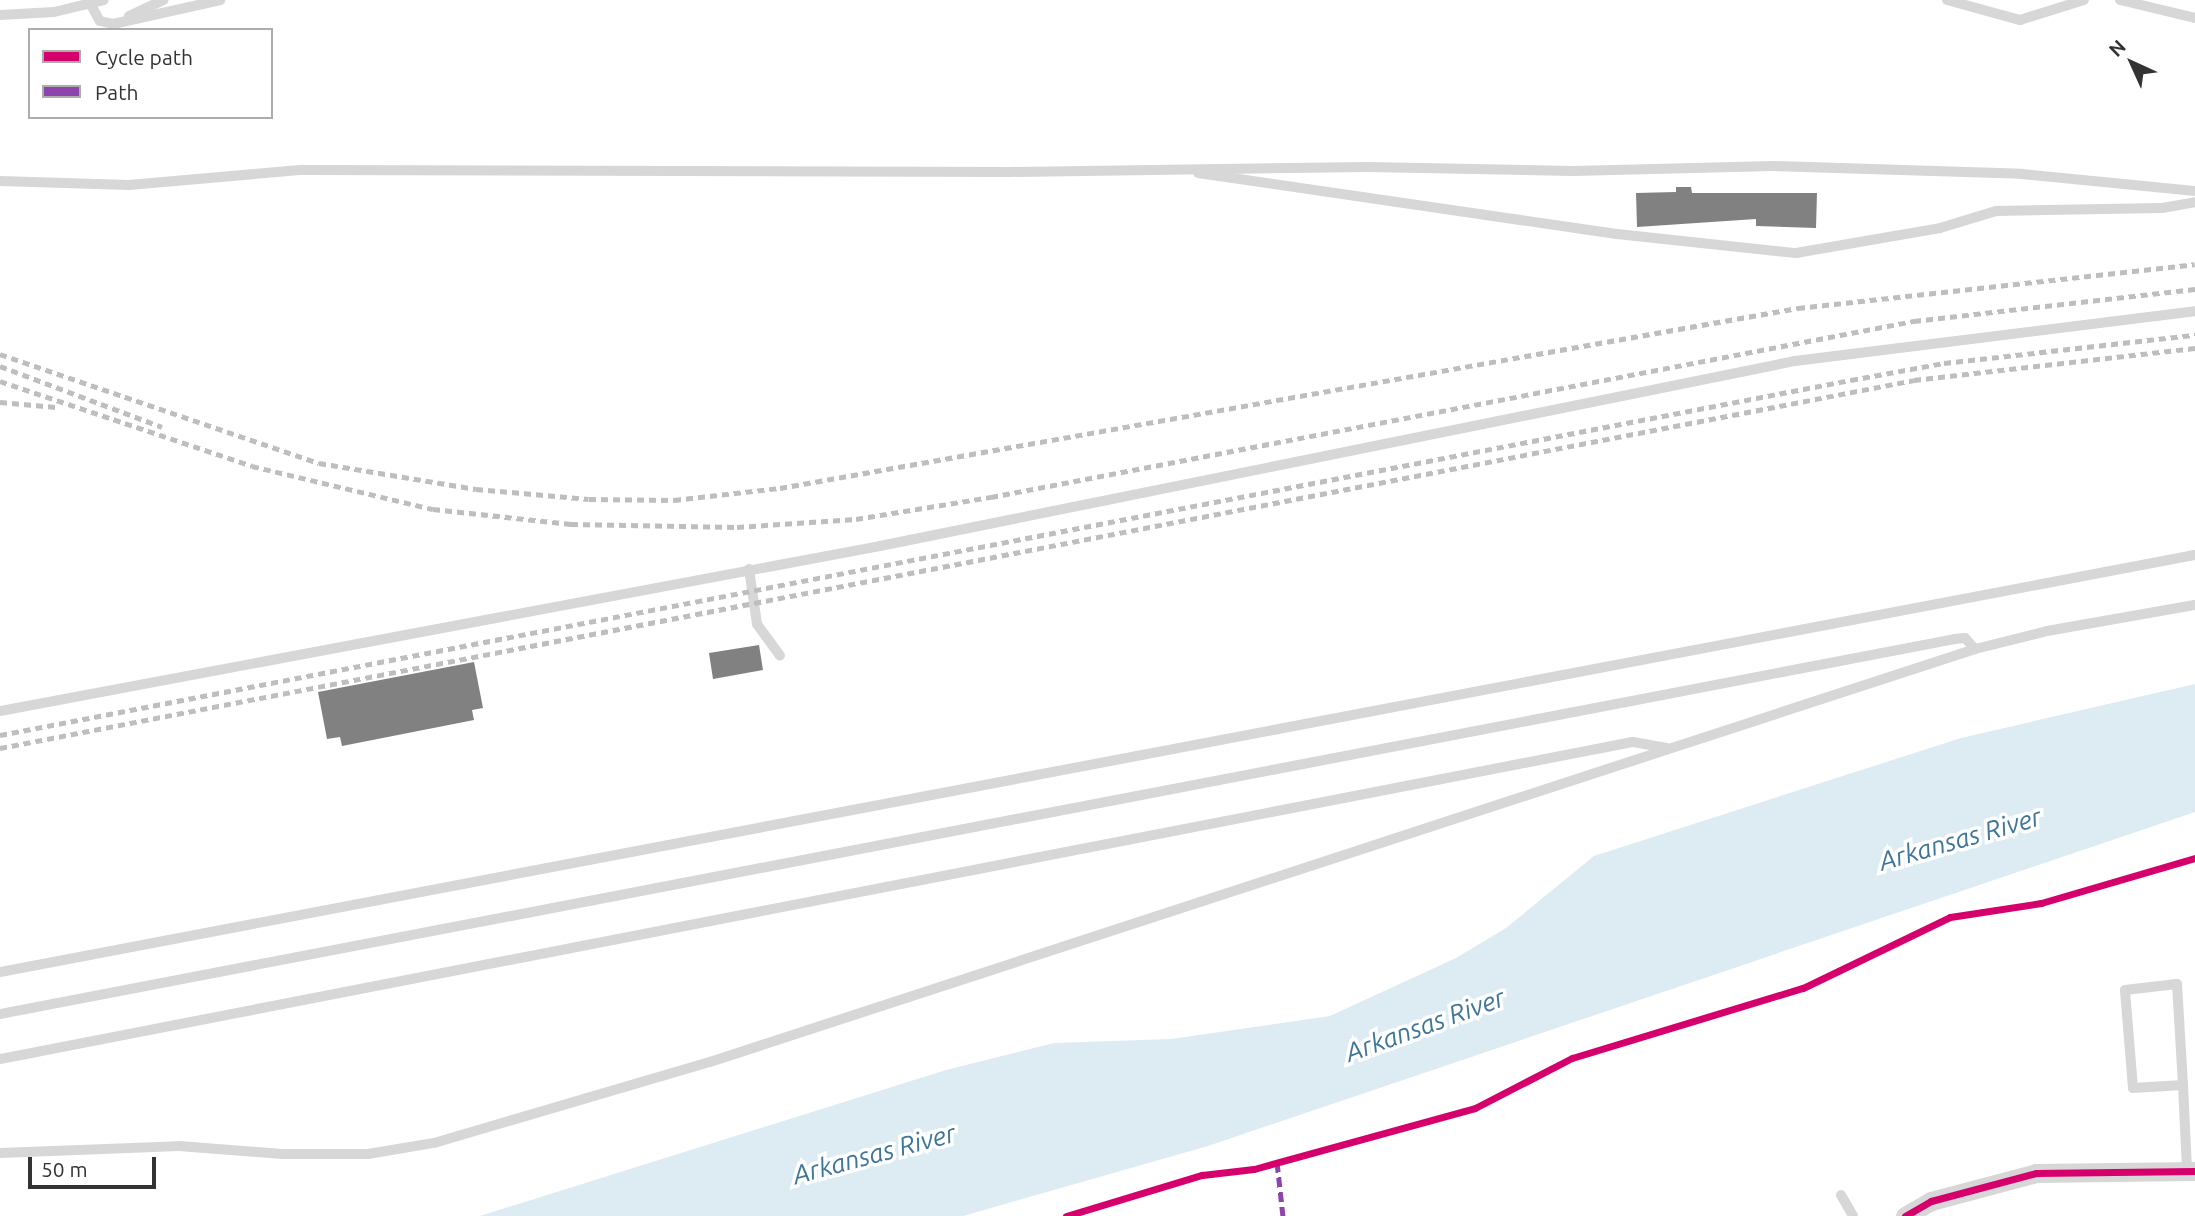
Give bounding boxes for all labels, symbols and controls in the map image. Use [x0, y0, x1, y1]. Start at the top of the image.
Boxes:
legend [28, 28, 273, 119]
north arrow [2097, 28, 2167, 98]
text: N [2104, 35, 2130, 61]
text: Cycle path [95, 45, 193, 69]
text: Path [95, 80, 138, 104]
water label: Arkansas River [1875, 801, 2045, 877]
water label: Arkansas River [1341, 982, 1509, 1068]
water label: Arkansas River [789, 1117, 959, 1191]
scale bar [32, 1142, 159, 1186]
text: 50 m [41, 1157, 88, 1181]

